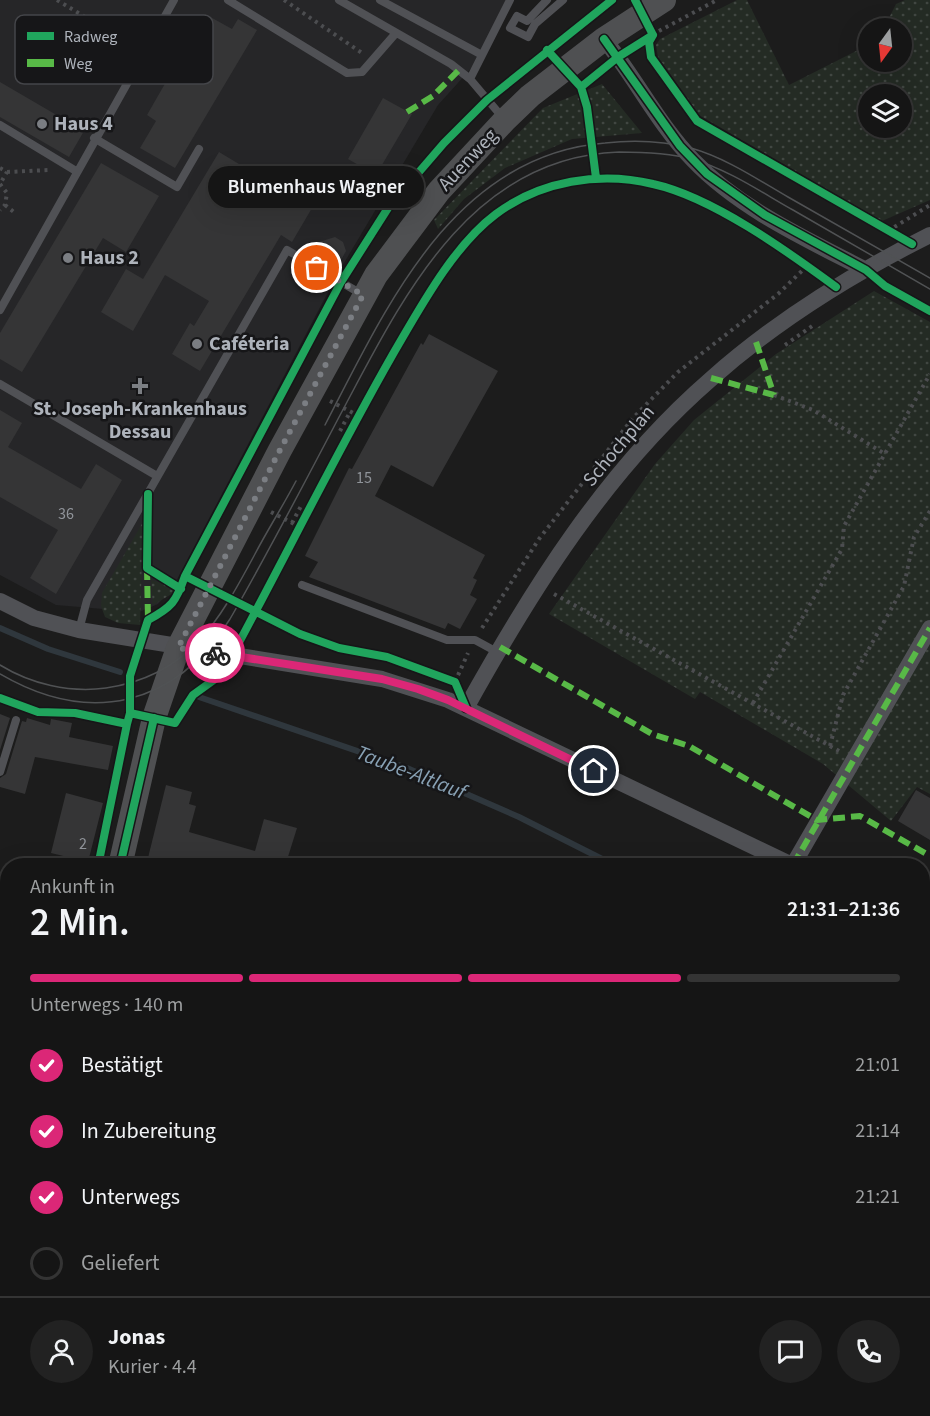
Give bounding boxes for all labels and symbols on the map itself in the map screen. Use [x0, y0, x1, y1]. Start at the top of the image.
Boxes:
legend [15, 15, 213, 84]
north arrow [858, 18, 912, 72]
text: Radweg [64, 26, 117, 48]
text: Weg [64, 53, 92, 75]
place label: Haus 4 [54, 110, 113, 138]
marker: Haus 4 [35, 117, 49, 131]
street label: Auenweg [432, 122, 504, 198]
callout: Blumenhaus Wagner [209, 166, 425, 208]
pin [291, 242, 342, 293]
place label: Haus 2 [80, 244, 139, 272]
marker: Haus 2 [61, 251, 75, 265]
place label: Caféteria [209, 330, 290, 358]
marker: Caféteria [190, 337, 204, 351]
marker: St. Joseph-Krankenhaus Dessau [131, 377, 149, 395]
place label: St. Joseph-Krankenhaus Dessau [33, 395, 247, 446]
street label: Schochplan [577, 399, 661, 493]
house number: 15 [356, 467, 372, 489]
house number: 36 [58, 503, 74, 525]
courier [185, 623, 245, 683]
water label: Taube-Altlauf [352, 737, 473, 808]
pin [568, 745, 619, 796]
house number: 2 [79, 833, 87, 855]

